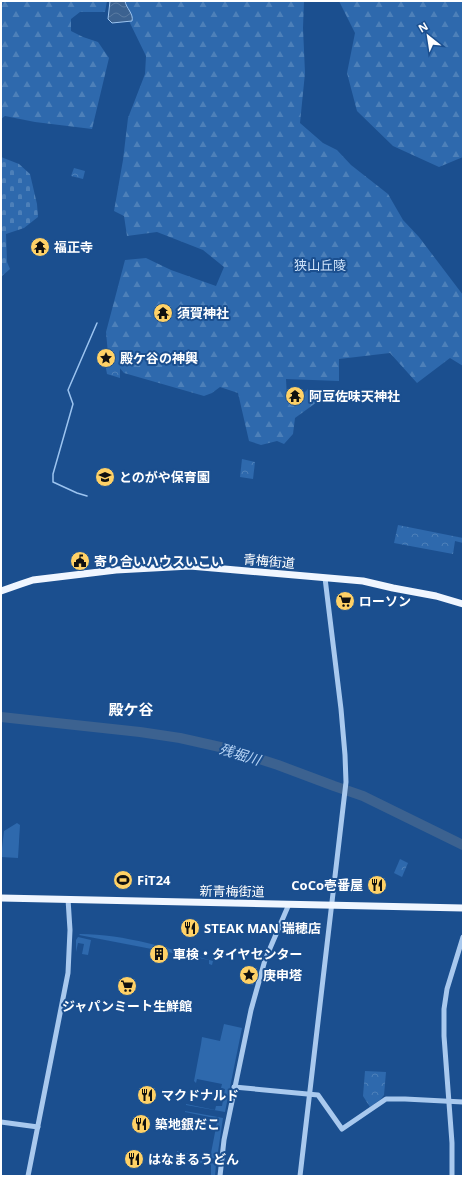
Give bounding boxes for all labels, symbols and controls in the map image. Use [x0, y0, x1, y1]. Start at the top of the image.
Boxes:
north arrow [408, 16, 448, 56]
text: N [415, 18, 430, 36]
temple icon: 福正寺 [29, 236, 51, 258]
place label: 福正寺 [54, 238, 93, 256]
park label: 狭山丘陵 [294, 256, 346, 274]
temple icon: 須賀神社 [152, 302, 174, 324]
place label: 須賀神社 [177, 304, 229, 322]
place icon: 殿ケ谷の神輿 [95, 347, 117, 369]
place label: 殿ケ谷の神輿 [120, 349, 198, 367]
temple icon: 阿豆佐味天神社 [284, 385, 306, 407]
place label: 阿豆佐味天神社 [309, 387, 400, 405]
school or university icon: とのがや保育園 [94, 466, 116, 488]
place label: とのがや保育園 [119, 468, 210, 486]
public building icon: 寄り合いハウスいこい [69, 550, 91, 572]
street label: 青梅街道 [242, 550, 296, 572]
place label: 寄り合いハウスいこい [94, 552, 224, 570]
supermarket icon: ローソン [334, 590, 356, 612]
place label: ローソン [359, 592, 411, 610]
district label: 殿ケ谷 [108, 699, 154, 719]
water label: 残堀川 [217, 739, 265, 770]
sports icon: FiT24 [112, 869, 134, 891]
place label: FiT24 [137, 871, 171, 889]
restaurant icon: CoCo壱番屋 [366, 874, 388, 896]
place label: CoCo壱番屋 [291, 876, 363, 894]
street label: 新青梅街道 [199, 881, 265, 901]
restaurant icon: STEAK MAN 瑞穂店 [179, 917, 201, 939]
place label: STEAK MAN 瑞穂店 [204, 919, 321, 937]
building icon: 車検・タイヤセンター [148, 943, 170, 965]
place label: 車検・タイヤセンター [173, 945, 303, 963]
place icon: 庚申塔 [238, 964, 260, 986]
place label: 庚申塔 [263, 966, 302, 984]
supermarket icon: ジャパンミート生鮮館 [116, 975, 138, 997]
place label: ジャパンミート生鮮館 [62, 997, 192, 1015]
restaurant icon: マクドナルド [136, 1084, 158, 1106]
place label: マクドナルド [161, 1086, 239, 1104]
restaurant icon: 築地銀だこ [130, 1113, 152, 1135]
place label: 築地銀だこ [155, 1115, 220, 1133]
restaurant icon: はなまるうどん [123, 1148, 145, 1170]
place label: はなまるうどん [148, 1150, 239, 1168]

